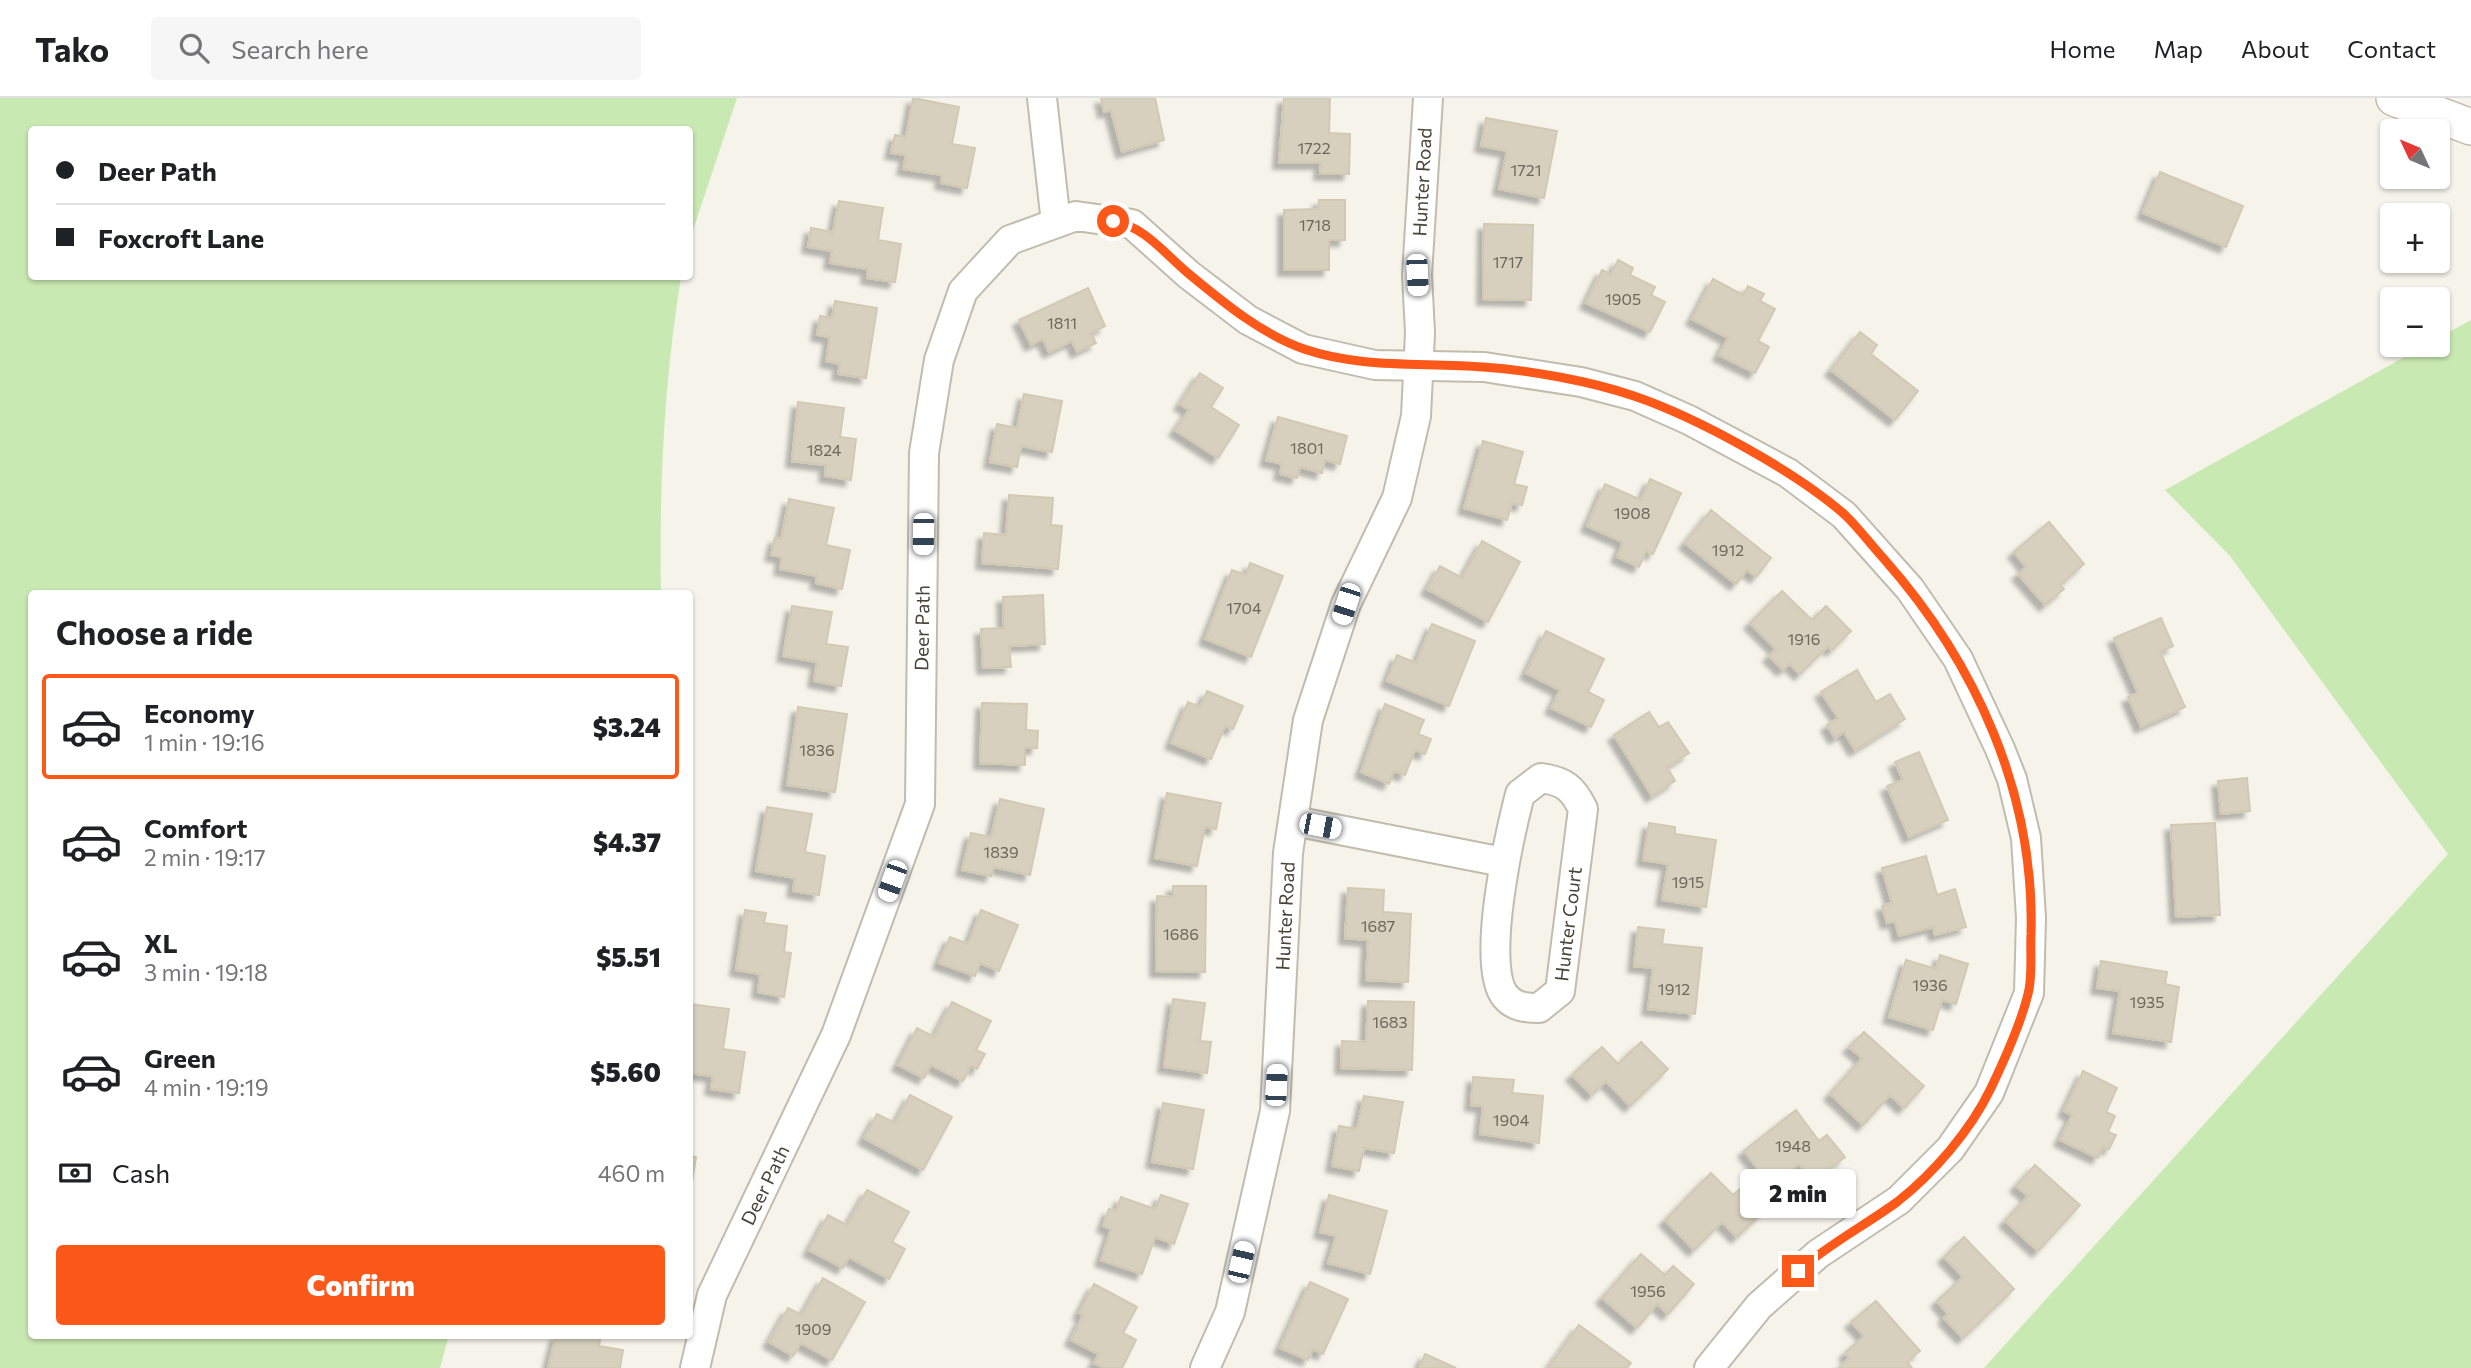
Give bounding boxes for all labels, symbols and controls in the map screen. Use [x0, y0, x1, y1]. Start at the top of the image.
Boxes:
search box [151, 17, 641, 80]
text: Tako [35, 28, 109, 69]
icon: search [175, 29, 213, 67]
text: Search here [231, 33, 369, 64]
text: Home [2050, 34, 2116, 63]
text: Map [2154, 34, 2203, 63]
text: About [2241, 34, 2309, 63]
text: Contact [2347, 34, 2436, 63]
north arrow [2380, 119, 2450, 189]
map controls [2380, 119, 2450, 357]
street label: Hunter Road [1407, 127, 1436, 237]
house number: 1722 [1297, 138, 1331, 157]
text: Deer Path [98, 155, 217, 186]
house number: 1721 [1511, 160, 1542, 179]
button: + [2380, 203, 2450, 273]
route start [1097, 205, 1129, 237]
house number: 1718 [1299, 215, 1331, 234]
text: Foxcroft Lane [98, 222, 264, 253]
house number: 1717 [1493, 252, 1523, 271]
car [1406, 253, 1429, 297]
button: − [2380, 287, 2450, 357]
house number: 1905 [1605, 289, 1641, 308]
house number: 1811 [1047, 313, 1077, 332]
house number: 1801 [1290, 438, 1324, 457]
house number: 1824 [807, 440, 842, 459]
house number: 1908 [1614, 503, 1650, 522]
car [913, 513, 934, 555]
house number: 1912 [1712, 540, 1744, 559]
car [1330, 581, 1363, 627]
street label: Deer Path [909, 585, 934, 671]
house number: 1704 [1226, 598, 1262, 617]
text: Choose a ride [56, 612, 253, 652]
house number: 1916 [1787, 629, 1821, 648]
icon: car [60, 695, 123, 758]
text: Economy [144, 697, 255, 728]
text: $3.24 [593, 711, 661, 742]
text: 1 min · 19:16 [144, 728, 265, 756]
house number: 1836 [799, 740, 835, 759]
icon: car [60, 810, 123, 873]
text: Comfort [144, 812, 247, 843]
car [1298, 812, 1343, 840]
text: $4.37 [593, 826, 661, 857]
house number: 1839 [983, 842, 1019, 861]
text: 2 min · 19:17 [144, 843, 266, 871]
car [875, 858, 910, 904]
street label: Hunter Road [1270, 861, 1299, 971]
street label: Hunter Court [1549, 865, 1586, 982]
house number: 1915 [1672, 872, 1704, 891]
house number: 1687 [1361, 916, 1395, 935]
house number: 1686 [1163, 924, 1199, 943]
icon: car [60, 925, 123, 988]
text: XL [144, 927, 178, 958]
text: $5.51 [596, 941, 661, 972]
text: 3 min · 19:18 [144, 958, 268, 986]
house number: 1936 [1912, 975, 1948, 994]
house number: 1912 [1658, 979, 1690, 998]
house number: 1935 [2130, 992, 2164, 1011]
house number: 1683 [1372, 1012, 1408, 1031]
icon: car [60, 1040, 123, 1103]
text: Green [144, 1042, 216, 1073]
text: $5.60 [590, 1056, 661, 1087]
car [1265, 1063, 1288, 1107]
text: 4 min · 19:19 [144, 1073, 269, 1101]
house number: 1904 [1493, 1110, 1530, 1129]
house number: 1948 [1775, 1136, 1811, 1155]
street label: Deer Path [735, 1141, 794, 1228]
icon: cash [56, 1154, 94, 1192]
text: Cash [112, 1157, 170, 1188]
text: 460 m [598, 1159, 665, 1187]
callout: 2 min [1740, 1170, 1856, 1218]
text: 2 min [1769, 1179, 1827, 1207]
car [1227, 1239, 1256, 1285]
button: Confirm [56, 1245, 665, 1325]
route end [1782, 1255, 1814, 1287]
house number: 1956 [1630, 1281, 1666, 1300]
house number: 1909 [795, 1319, 831, 1338]

